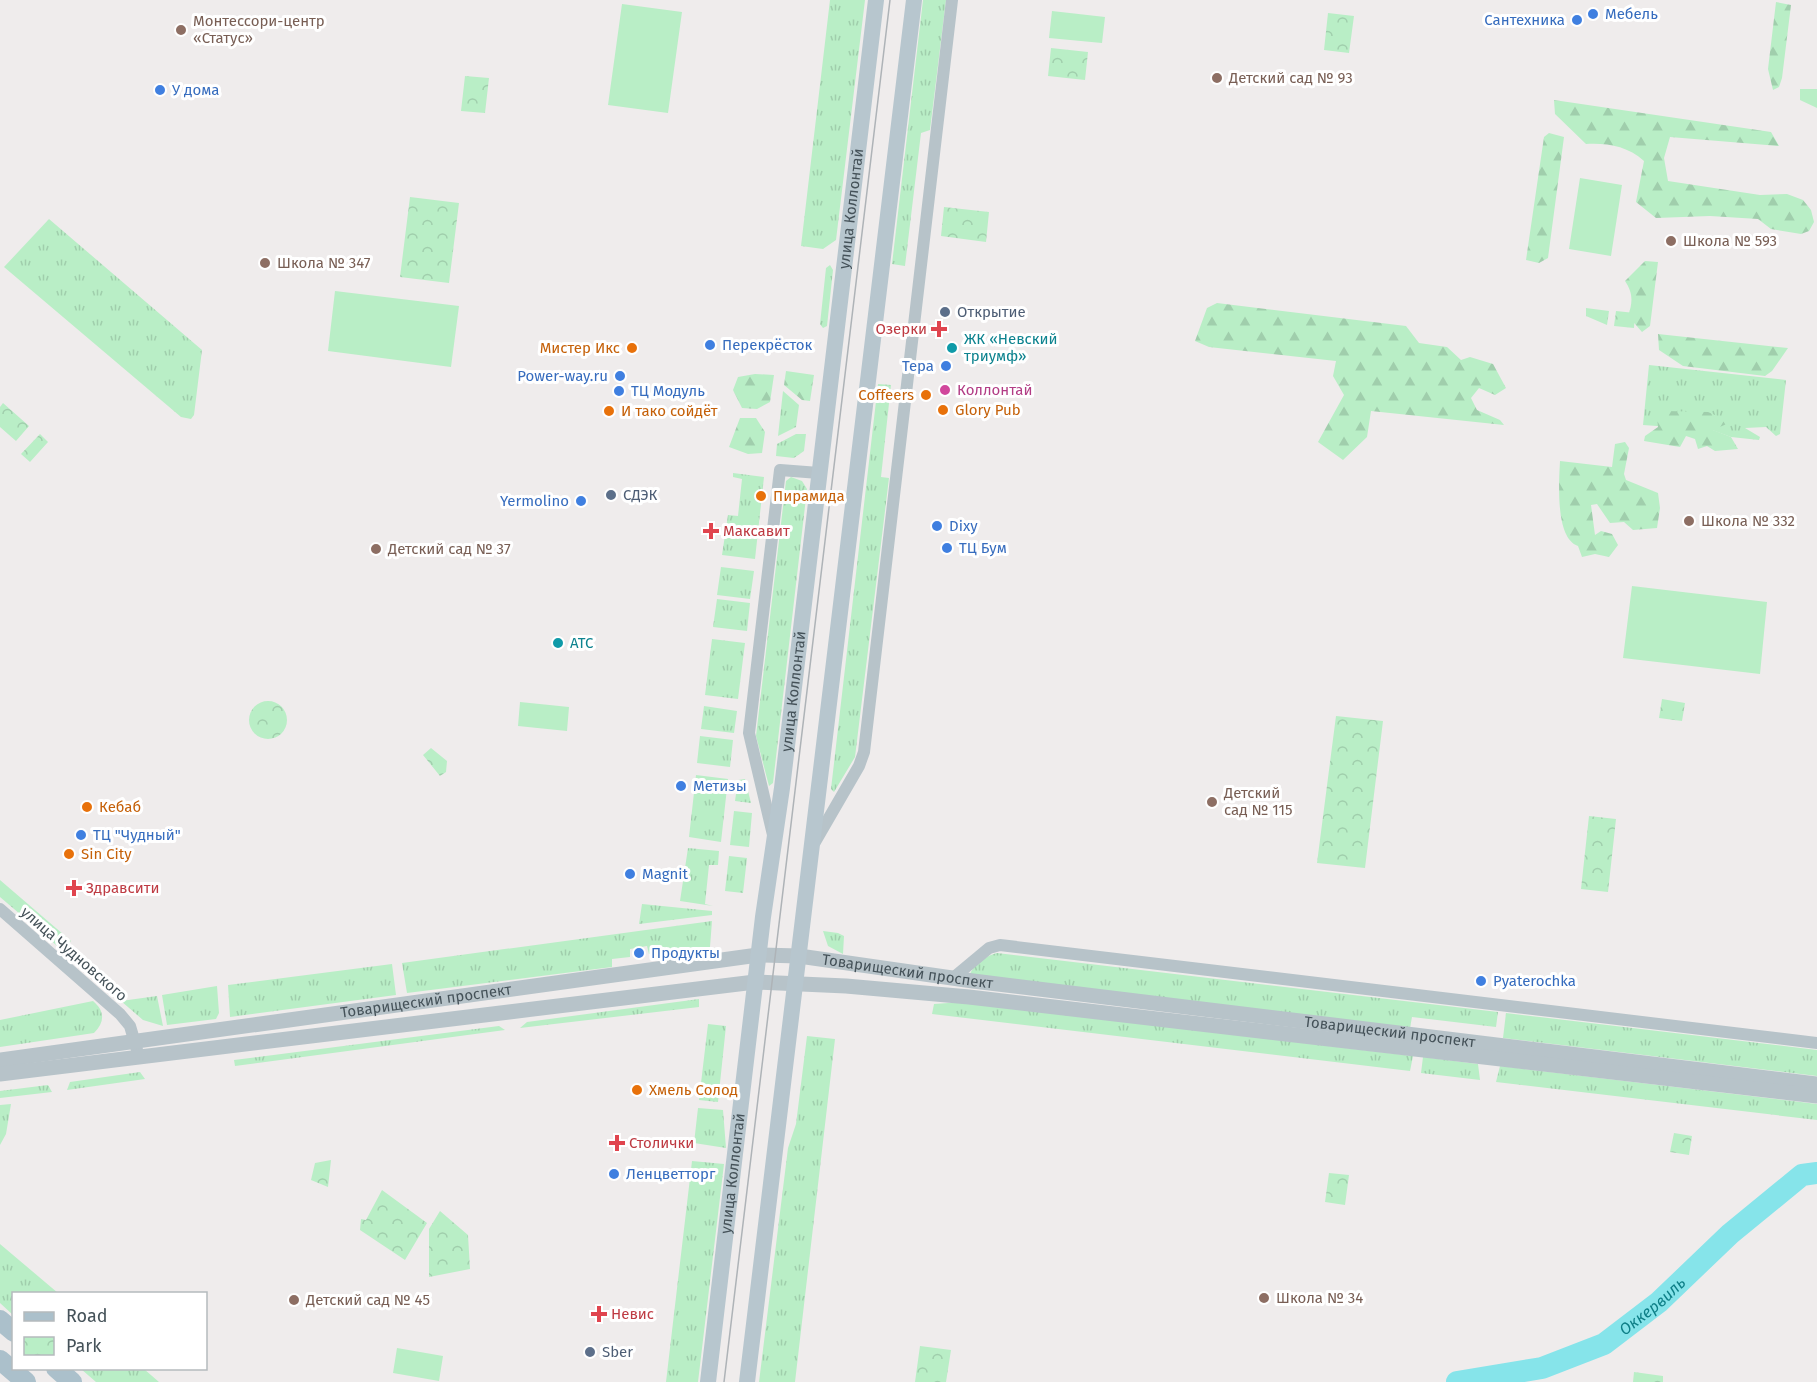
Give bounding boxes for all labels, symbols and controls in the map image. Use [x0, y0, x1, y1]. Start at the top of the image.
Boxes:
place label: Мебель [1605, 5, 1658, 23]
marker: Мебель [1586, 7, 1600, 21]
place label: Сантехника [1484, 11, 1565, 29]
place label: Монтессори-центр «Статус» [193, 12, 325, 47]
marker: Сантехника [1570, 13, 1584, 27]
marker: Монтессори-центр «Статус» [174, 23, 188, 37]
place label: Детский сад № 93 [1228, 69, 1353, 87]
marker: Детский сад № 93 [1210, 71, 1224, 85]
place label: У дома [172, 81, 219, 99]
marker: У дома [153, 83, 167, 97]
street label: улица Коллонтай [835, 147, 867, 270]
place label: Школа № 593 [1683, 232, 1777, 250]
marker: Школа № 593 [1664, 234, 1678, 248]
place label: Школа № 347 [277, 254, 371, 272]
marker: Школа № 347 [258, 256, 272, 270]
place label: Открытие [957, 303, 1026, 321]
marker: Открытие [938, 305, 952, 319]
place label: Озерки [875, 320, 927, 338]
marker: Озерки [932, 322, 946, 336]
place label: ЖК «Невский триумф» [964, 330, 1057, 365]
place label: Перекрёсток [722, 336, 813, 354]
marker: Перекрёсток [703, 338, 717, 352]
place label: Мистер Икс [540, 339, 620, 357]
marker: Мистер Икс [625, 341, 639, 355]
marker: ЖК «Невский триумф» [945, 341, 959, 355]
place label: Тера [902, 357, 934, 375]
marker: Тера [939, 359, 953, 373]
place label: Power-way.ru [517, 367, 608, 385]
marker: Power-way.ru [613, 369, 627, 383]
place label: Коллонтай [957, 381, 1033, 399]
place label: ТЦ Модуль [631, 382, 705, 400]
marker: Коллонтай [938, 383, 952, 397]
marker: ТЦ Модуль [612, 384, 626, 398]
place label: Coffeers [858, 386, 914, 404]
marker: Coffeers [919, 388, 933, 402]
place label: Glory Pub [955, 401, 1021, 419]
place label: И тако сойдёт [621, 402, 718, 420]
marker: Glory Pub [936, 403, 950, 417]
marker: И тако сойдёт [602, 404, 616, 418]
place label: СДЭК [623, 486, 658, 504]
place label: Пирамида [773, 487, 845, 505]
marker: СДЭК [604, 488, 618, 502]
marker: Пирамида [754, 489, 768, 503]
place label: Yermolino [500, 492, 569, 510]
marker: Yermolino [574, 494, 588, 508]
place label: Школа № 332 [1701, 512, 1795, 530]
marker: Школа № 332 [1682, 514, 1696, 528]
place label: Dixy [949, 517, 978, 535]
marker: Dixy [930, 519, 944, 533]
place label: Максавит [723, 522, 790, 540]
marker: Максавит [704, 524, 718, 538]
place label: ТЦ Бум [959, 539, 1007, 557]
place label: Детский сад № 37 [387, 540, 511, 558]
marker: ТЦ Бум [940, 541, 954, 555]
marker: Детский сад № 37 [369, 542, 383, 556]
street label: улица Коллонтай [777, 630, 810, 753]
place label: АТС [570, 634, 594, 652]
marker: АТС [551, 636, 565, 650]
place label: Метизы [693, 777, 747, 795]
marker: Метизы [674, 779, 688, 793]
place label: Детский сад № 115 [1223, 784, 1293, 819]
marker: Детский сад № 115 [1205, 795, 1219, 809]
place label: Кебаб [99, 798, 141, 816]
marker: Кебаб [80, 800, 94, 814]
place label: ТЦ "Чудный" [93, 826, 181, 844]
marker: ТЦ "Чудный" [74, 828, 88, 842]
place label: Sin City [81, 845, 132, 863]
marker: Sin City [62, 847, 76, 861]
place label: Magnit [642, 865, 689, 883]
marker: Magnit [623, 867, 637, 881]
place label: Здравсити [86, 879, 159, 897]
marker: Здравсити [67, 881, 81, 895]
street label: улица Чудновского [17, 903, 131, 1005]
place label: Продукты [651, 944, 720, 962]
marker: Продукты [632, 946, 646, 960]
street label: Товарищеский проспект [821, 950, 994, 992]
place label: Pyaterochka [1493, 972, 1576, 990]
marker: Pyaterochka [1474, 974, 1488, 988]
street label: Товарищеский проспект [339, 980, 513, 1022]
street label: Товарищеский проспект [1303, 1012, 1477, 1051]
place label: Хмель Солод [649, 1081, 738, 1099]
marker: Хмель Солод [630, 1083, 644, 1097]
street label: улица Коллонтай [717, 1112, 749, 1235]
place label: Столички [629, 1134, 694, 1152]
marker: Столички [610, 1136, 624, 1150]
place label: Ленцветторг [626, 1165, 716, 1183]
marker: Ленцветторг [607, 1167, 621, 1181]
water label: Оккервиль [1615, 1273, 1689, 1339]
place label: Школа № 34 [1276, 1289, 1363, 1307]
place label: Детский сад № 45 [305, 1291, 430, 1309]
marker: Школа № 34 [1257, 1291, 1271, 1305]
legend [12, 1292, 207, 1370]
marker: Детский сад № 45 [287, 1293, 301, 1307]
text: Road [66, 1305, 108, 1327]
place label: Невис [611, 1305, 654, 1323]
marker: Невис [592, 1307, 606, 1321]
text: Park [66, 1335, 102, 1357]
place label: Sber [602, 1343, 633, 1361]
marker: Sber [583, 1345, 597, 1359]

